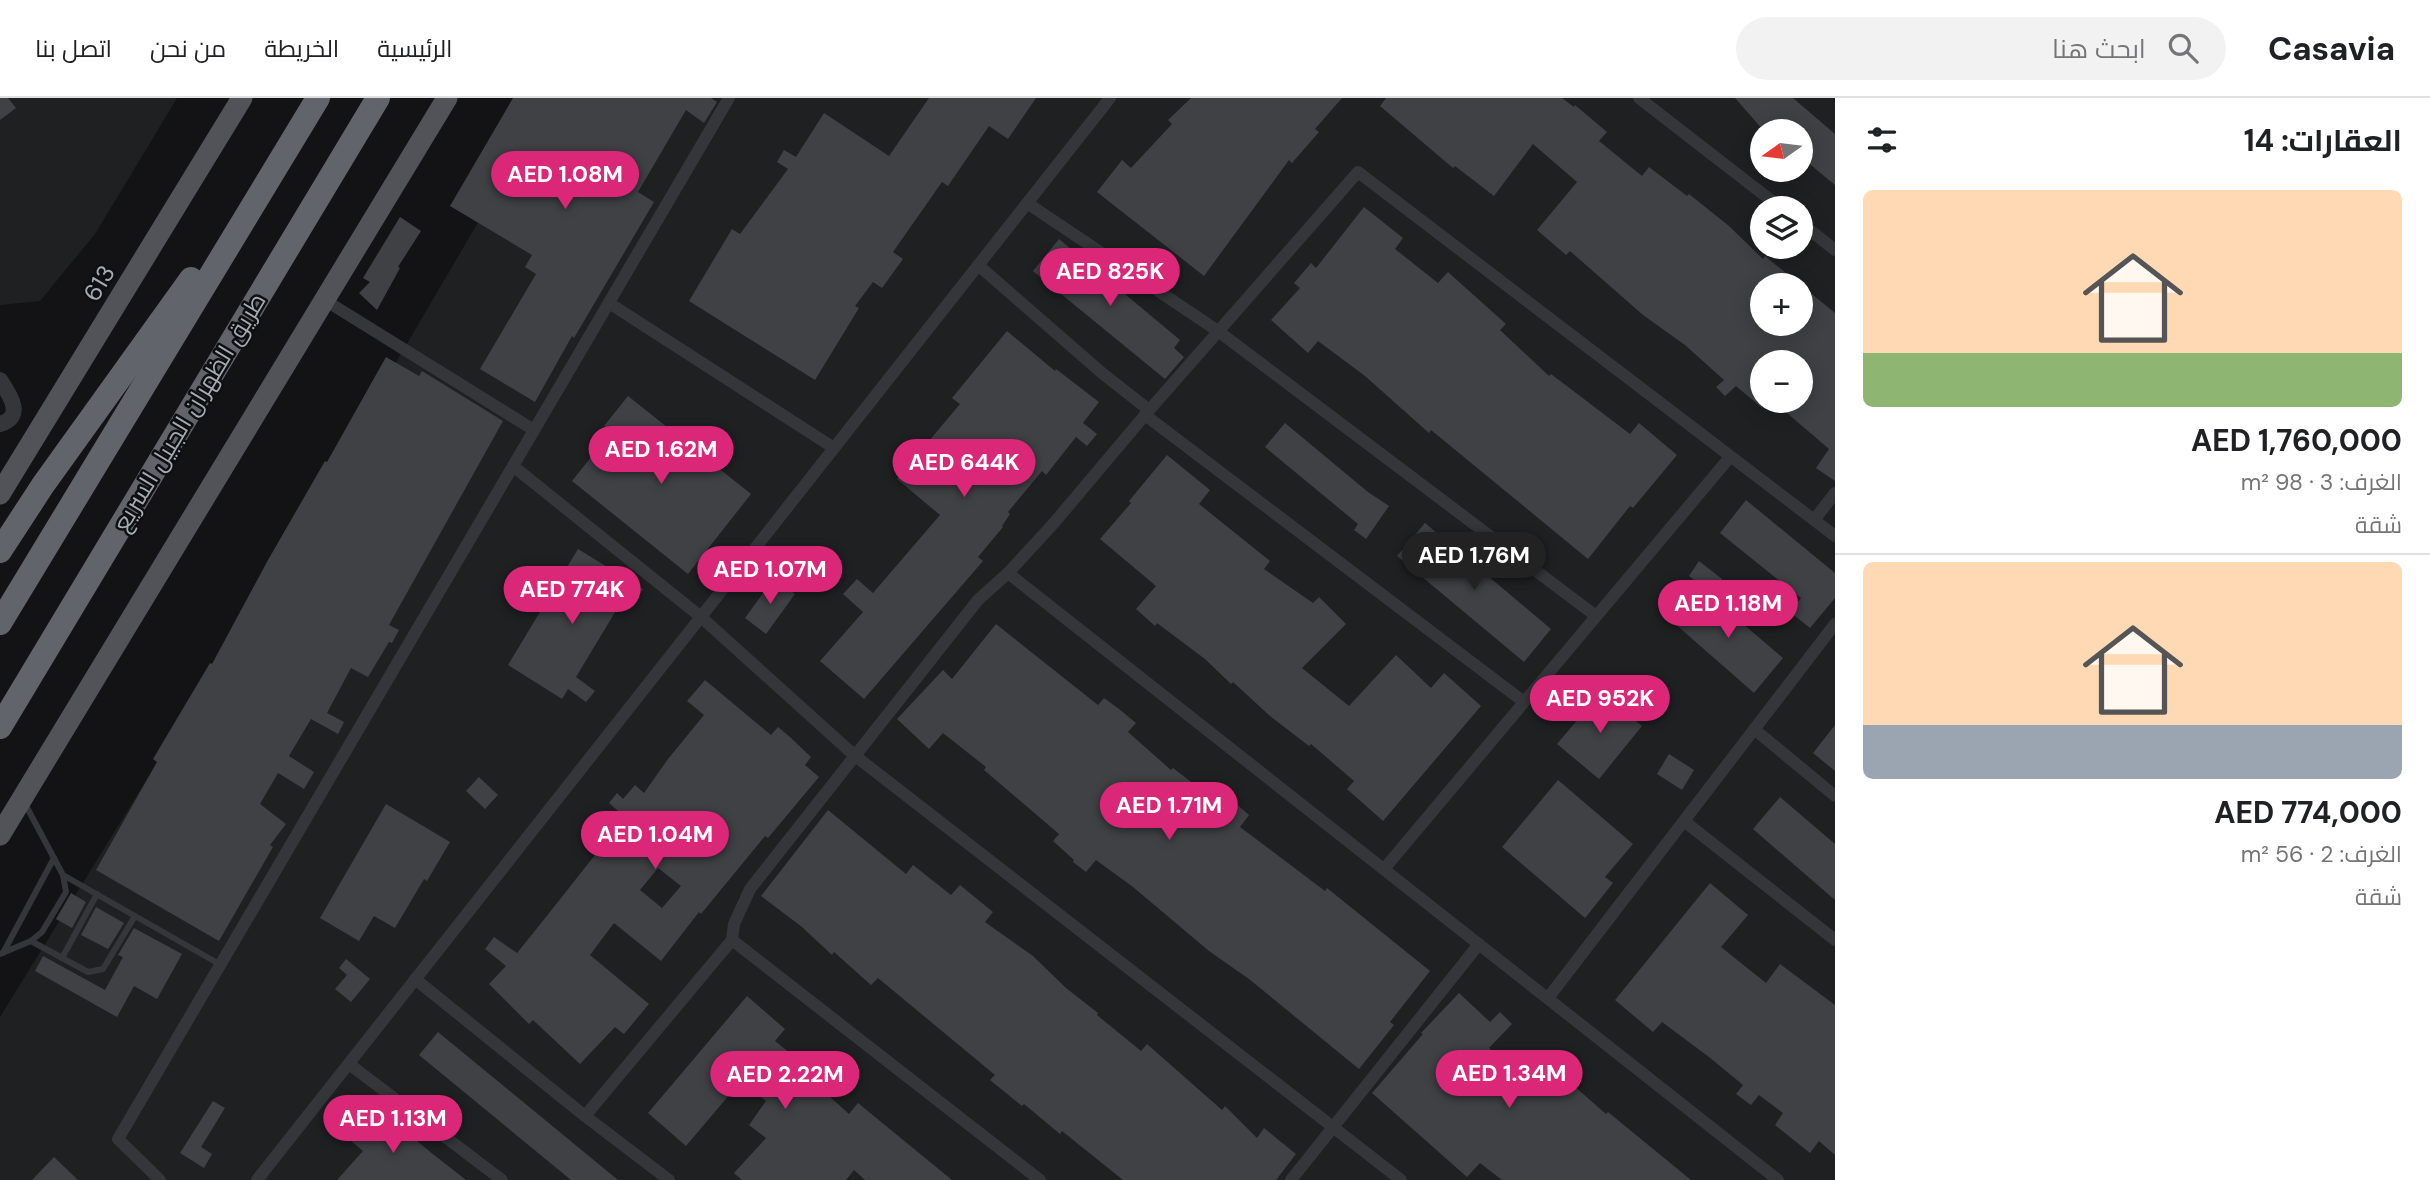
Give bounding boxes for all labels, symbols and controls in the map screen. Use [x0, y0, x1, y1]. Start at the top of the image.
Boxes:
search box [1736, 17, 2226, 80]
text: Casavia [2268, 27, 2395, 70]
icon: search [2164, 29, 2202, 67]
text: ابحث هنا [2052, 32, 2146, 66]
text: اتصل بنا [35, 33, 112, 64]
text: من نحن [150, 33, 226, 64]
text: الخريطة [264, 33, 339, 64]
text: الرئيسية [377, 33, 452, 64]
north arrow [1750, 119, 1813, 182]
map controls [1750, 119, 1813, 413]
icon: filters [1863, 121, 1901, 159]
text: العقارات: 14 [2244, 121, 2402, 160]
pin: AED 1.08M [485, 152, 645, 211]
text: AED 1.08M [507, 159, 623, 189]
button: layers [1750, 196, 1813, 259]
icon: home [2070, 235, 2196, 361]
pin: AED 825K [1038, 248, 1182, 308]
text: AED 825K [1056, 256, 1164, 286]
street label: 613 [76, 259, 122, 307]
button: + [1750, 273, 1813, 336]
street label: طريق الظهران الجبيل السريع [105, 287, 273, 537]
button: − [1750, 350, 1813, 413]
text: AED 1,760,000 [2191, 421, 2402, 460]
pin: AED 1.62M [581, 426, 741, 486]
text: AED 1.62M [605, 434, 717, 464]
pin: AED 644K [892, 440, 1036, 499]
text: AED 644K [909, 447, 1019, 477]
text: الغرف: 3 · 98 m² [2241, 467, 2402, 497]
text: شقة [2355, 510, 2402, 540]
pin: AED 1.76M [1394, 532, 1554, 592]
text: AED 1.76M [1418, 540, 1530, 570]
pin: AED 1.07M [690, 546, 850, 606]
text: AED 1.07M [713, 554, 827, 584]
pin: AED 774K [500, 566, 644, 626]
text: AED 774K [520, 574, 624, 604]
pin: AED 1.18M [1648, 580, 1808, 640]
text: AED 1.18M [1674, 588, 1782, 618]
icon: home [2070, 607, 2196, 733]
pin: AED 952K [1528, 676, 1672, 735]
text: AED 952K [1546, 683, 1654, 713]
pin: AED 1.71M [1089, 782, 1249, 842]
text: AED 1.71M [1116, 790, 1222, 820]
text: AED 774,000 [2214, 793, 2402, 832]
pin: AED 1.04M [575, 812, 735, 871]
text: AED 1.04M [597, 819, 713, 849]
text: الغرف: 2 · 56 m² [2241, 839, 2402, 869]
text: شقة [2355, 882, 2402, 912]
pin: AED 1.34M [1429, 1051, 1589, 1110]
pin: AED 2.22M [705, 1052, 865, 1111]
text: AED 1.34M [1452, 1058, 1566, 1088]
text: AED 2.22M [726, 1059, 844, 1089]
pin: AED 1.13M [313, 1096, 473, 1155]
text: AED 1.13M [339, 1103, 447, 1133]

